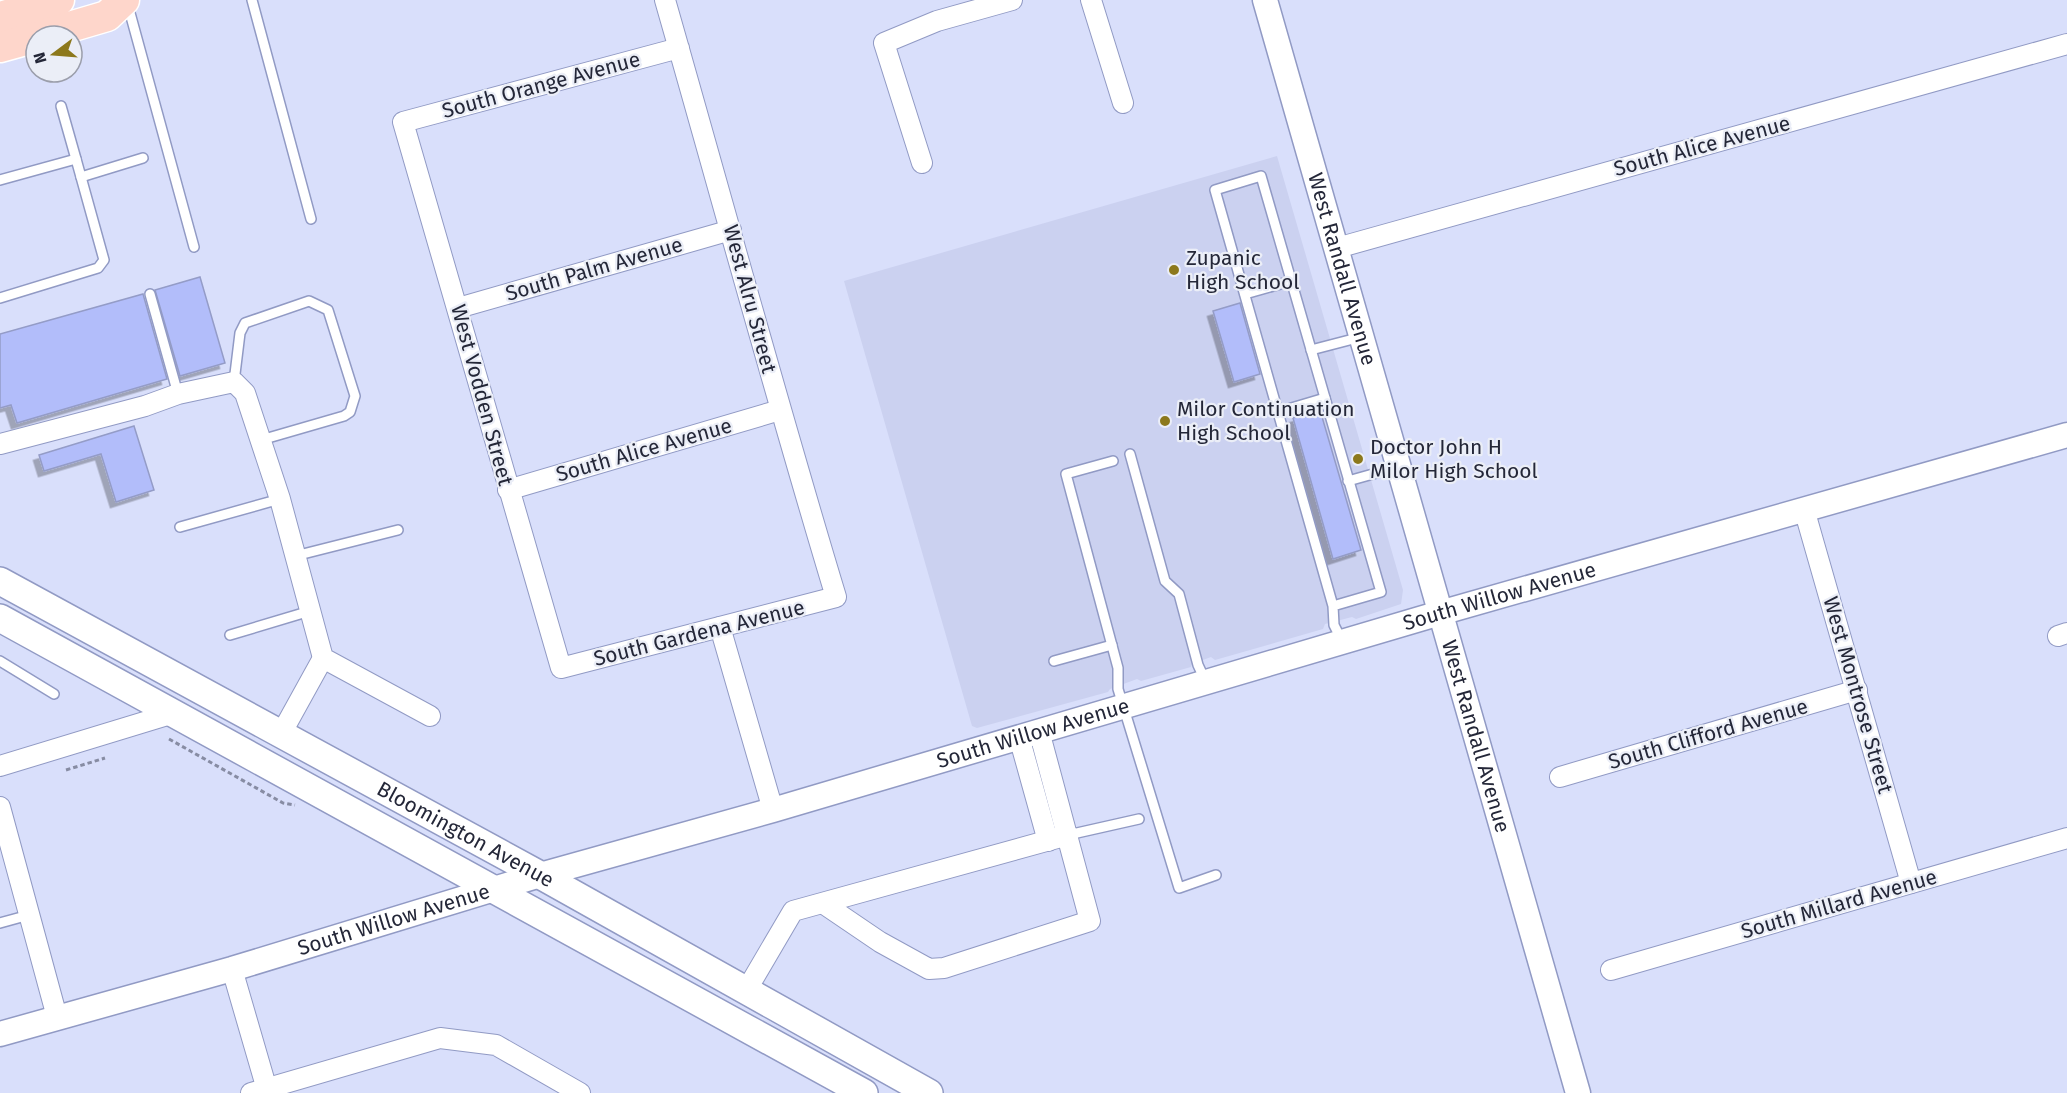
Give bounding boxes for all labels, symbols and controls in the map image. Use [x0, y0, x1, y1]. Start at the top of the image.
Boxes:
north arrow [24, 24, 84, 84]
street label: South Orange Avenue [439, 46, 643, 124]
text: N [29, 50, 51, 66]
street label: South Alice Avenue [1611, 110, 1793, 182]
street label: West Randall Avenue [1302, 170, 1382, 369]
street label: West Alru Street [718, 222, 782, 376]
street label: South Palm Avenue [502, 231, 686, 307]
place label: Zupanic High School [1186, 245, 1299, 295]
marker: Zupanic High School [1167, 263, 1181, 277]
street label: West Vodden Street [445, 302, 519, 489]
place label: Milor Continuation High School [1177, 396, 1355, 446]
street label: South Alice Avenue [553, 412, 735, 488]
marker: Milor Continuation High School [1158, 414, 1172, 428]
place label: Doctor John H Milor High School [1370, 434, 1538, 484]
marker: Doctor John H Milor High School [1351, 452, 1365, 466]
street label: South Willow Avenue [1400, 556, 1599, 636]
street label: South Gardena Avenue [591, 594, 807, 672]
street label: West Montrose Street [1817, 594, 1899, 797]
street label: West Randall Avenue [1436, 637, 1516, 836]
street label: South Willow Avenue [934, 692, 1132, 774]
street label: South Clifford Avenue [1605, 693, 1811, 775]
street label: Bloomington Avenue [372, 776, 559, 893]
street label: South Millard Avenue [1738, 864, 1940, 944]
street label: South Willow Avenue [294, 878, 493, 961]

